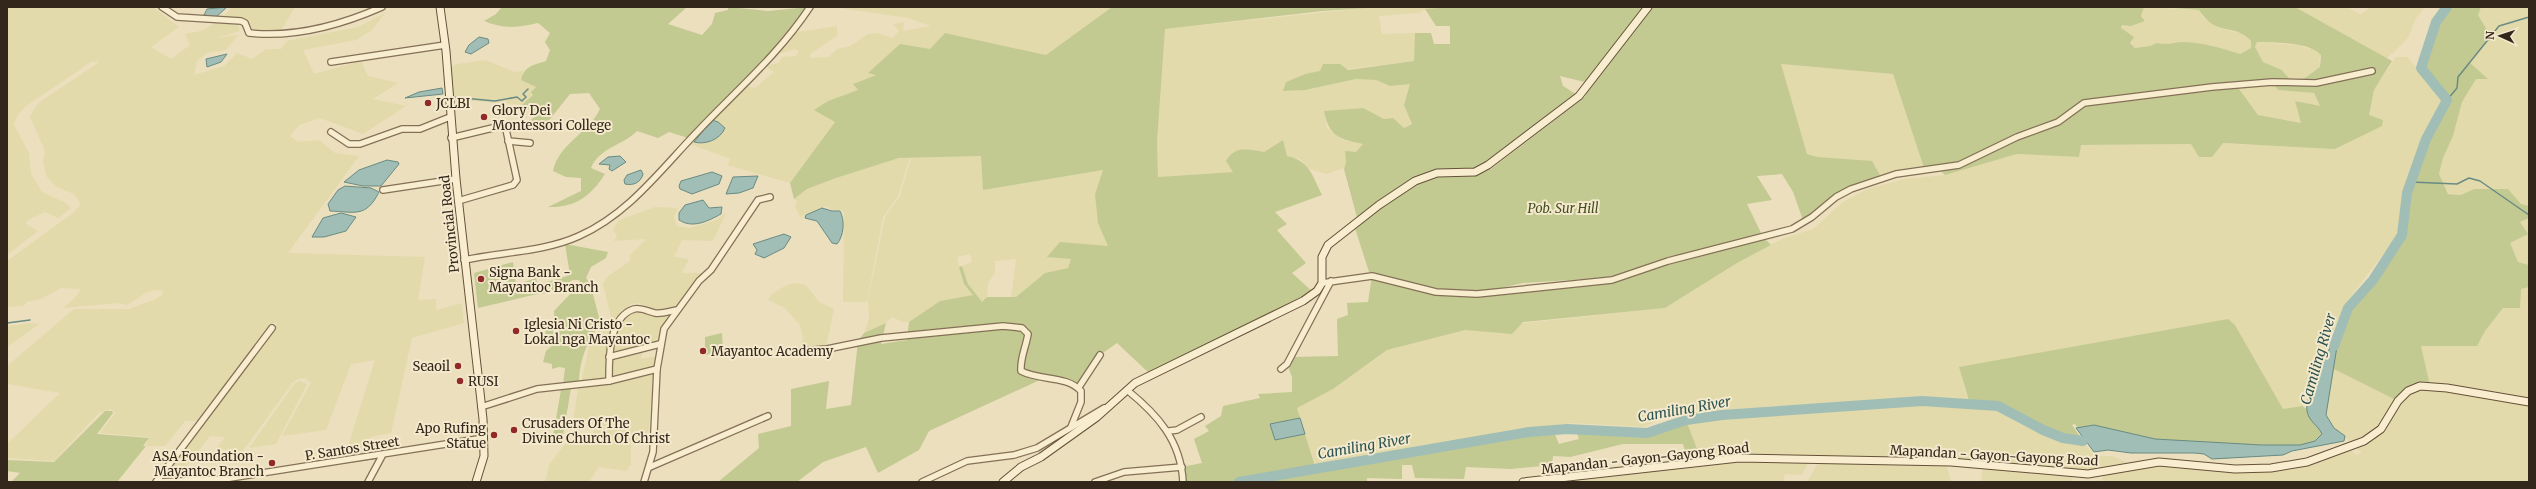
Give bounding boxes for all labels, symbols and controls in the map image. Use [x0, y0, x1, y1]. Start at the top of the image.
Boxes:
north arrow [2480, 16, 2520, 56]
text: N [2483, 30, 2497, 40]
place label: JCLBI [435, 95, 470, 112]
marker: JCLBI [423, 98, 433, 108]
place label: Glory Dei Montessori College [492, 102, 611, 134]
marker: Glory Dei Montessori College [479, 112, 489, 122]
street label: Provincial Road [436, 174, 463, 274]
park label: Pob. Sur Hill [1527, 200, 1599, 217]
place label: Signa Bank - Mayantoc Branch [489, 264, 599, 296]
marker: Signa Bank - Mayantoc Branch [476, 274, 486, 284]
water label: Camiling River [2296, 311, 2340, 407]
place label: Iglesia Ni Cristo - Lokal nga Mayantoc [524, 316, 651, 348]
marker: Iglesia Ni Cristo - Lokal nga Mayantoc [511, 326, 521, 336]
place label: Mayantoc Academy [711, 343, 834, 360]
marker: Mayantoc Academy [698, 346, 708, 356]
place label: Seaoil [413, 358, 450, 375]
marker: Seaoil [453, 361, 463, 371]
place label: RUSI [468, 373, 499, 390]
marker: RUSI [455, 376, 465, 386]
water label: Camiling River [1636, 392, 1732, 426]
place label: Crusaders Of The Divine Church Of Christ [522, 415, 670, 447]
place label: Apo Rufing Statue [414, 420, 486, 452]
marker: Crusaders Of The Divine Church Of Christ [509, 425, 519, 435]
water label: Camiling River [1316, 429, 1412, 463]
marker: Apo Rufing Statue [489, 430, 499, 440]
street label: P. Santos Street [304, 433, 401, 464]
street label: Mapandan - Gayon-Gayong Road [1540, 439, 1750, 478]
street label: Mapandan - Gayon-Gayong Road [1889, 442, 2099, 469]
place label: ASA Foundation - Mayantoc Branch [151, 448, 264, 480]
marker: ASA Foundation - Mayantoc Branch [267, 458, 277, 468]

